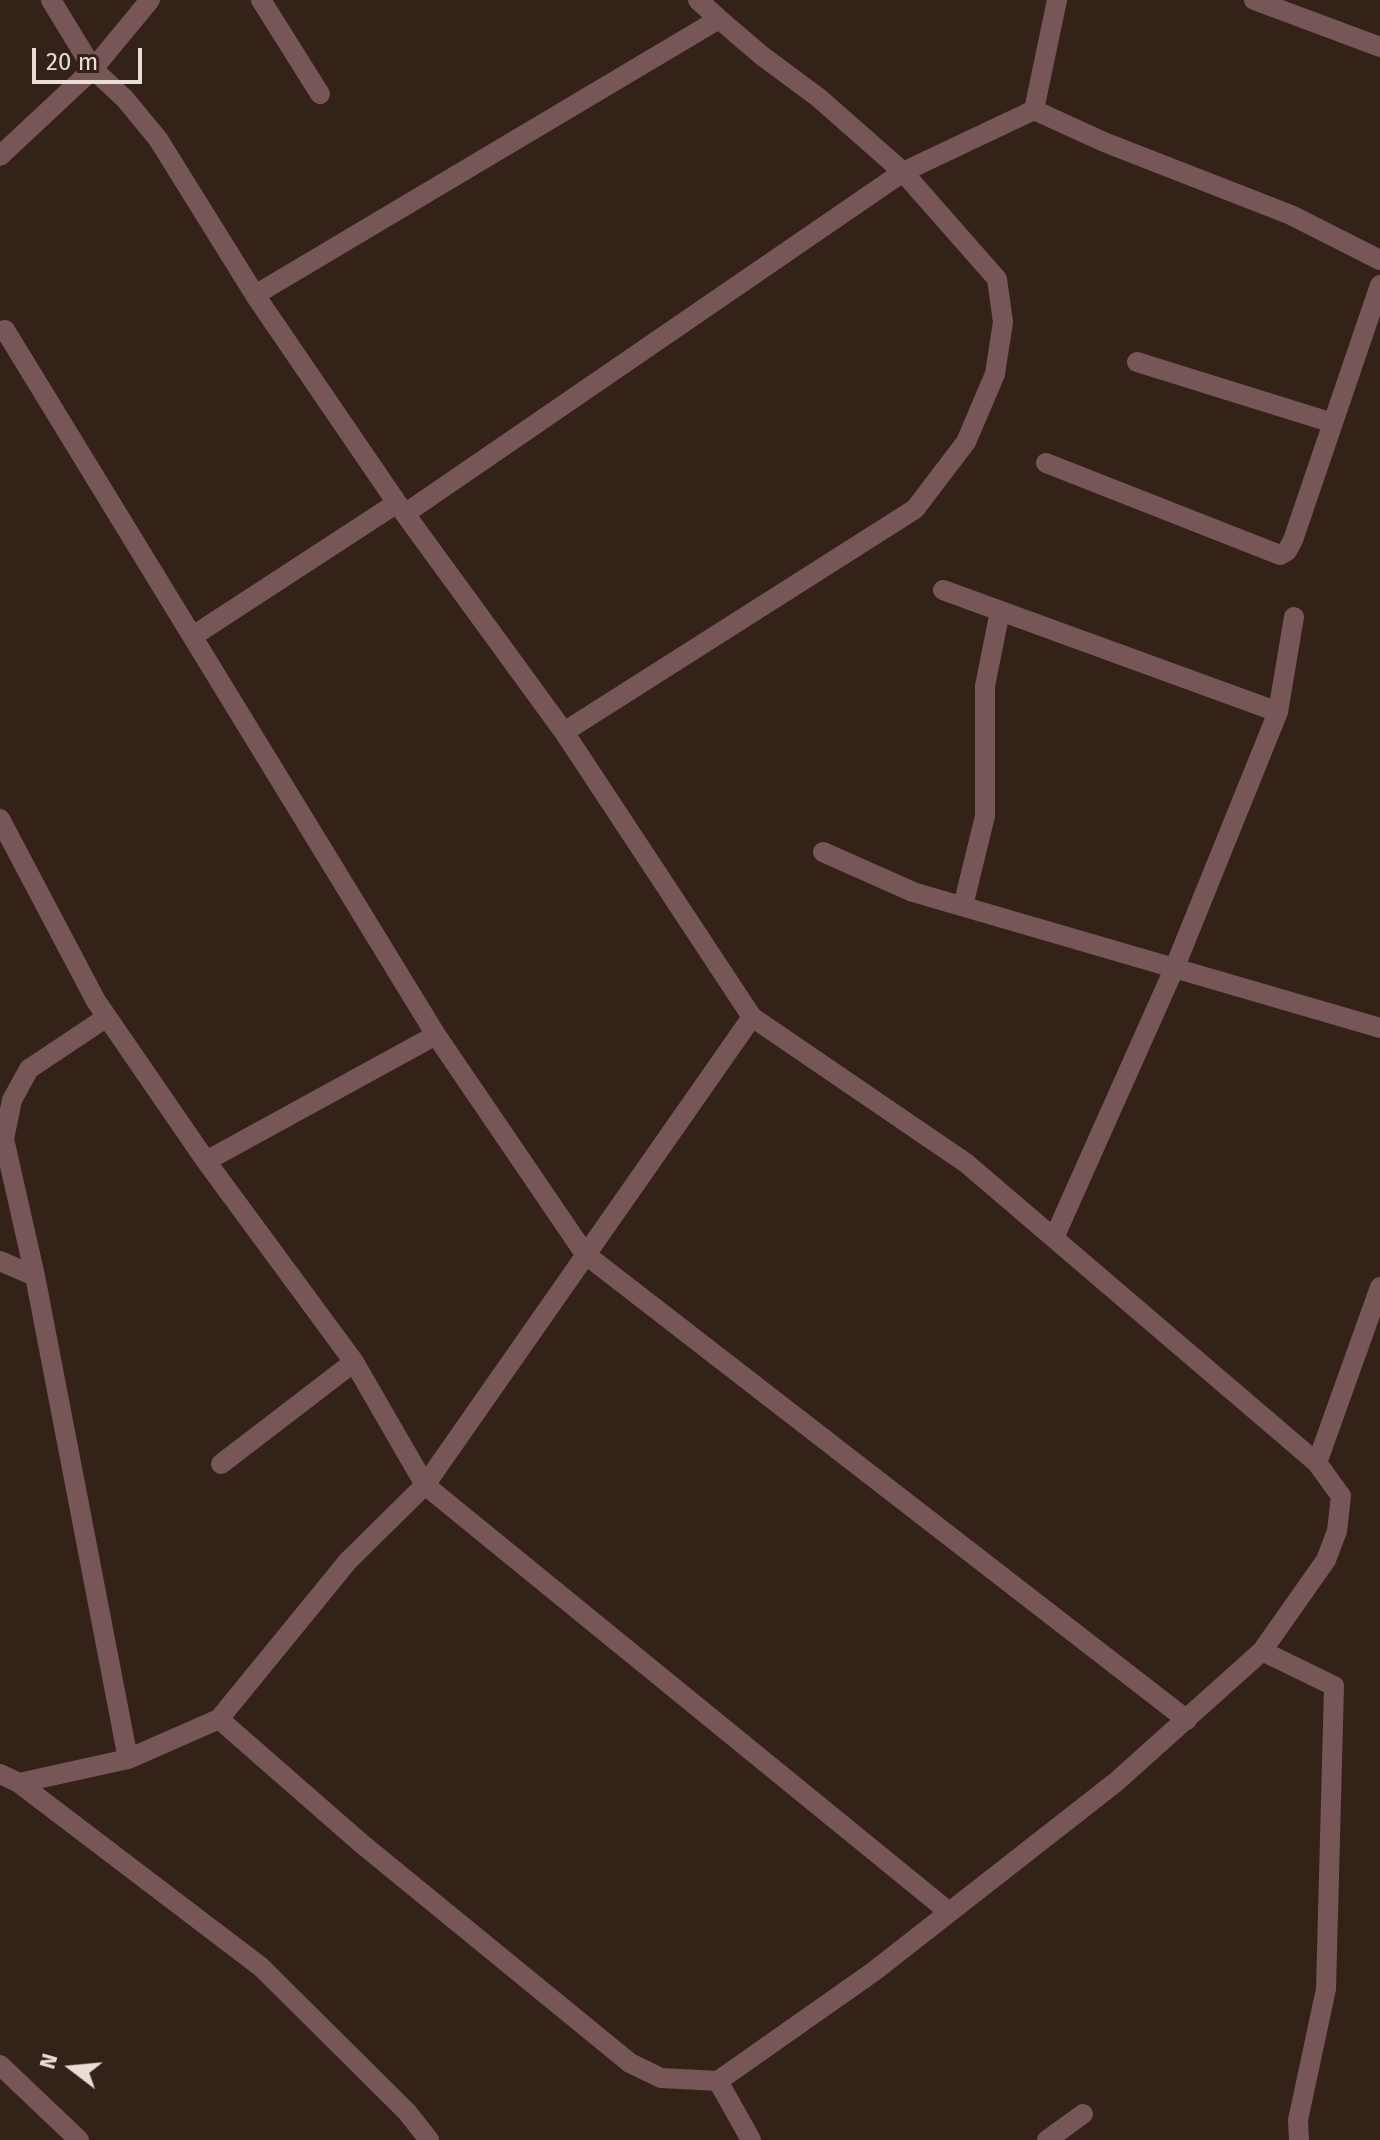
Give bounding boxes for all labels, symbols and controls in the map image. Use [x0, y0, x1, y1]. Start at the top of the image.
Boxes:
scale bar [36, 32, 146, 82]
text: 20 m [46, 48, 98, 76]
north arrow [32, 2028, 112, 2108]
text: N [33, 2051, 63, 2072]

